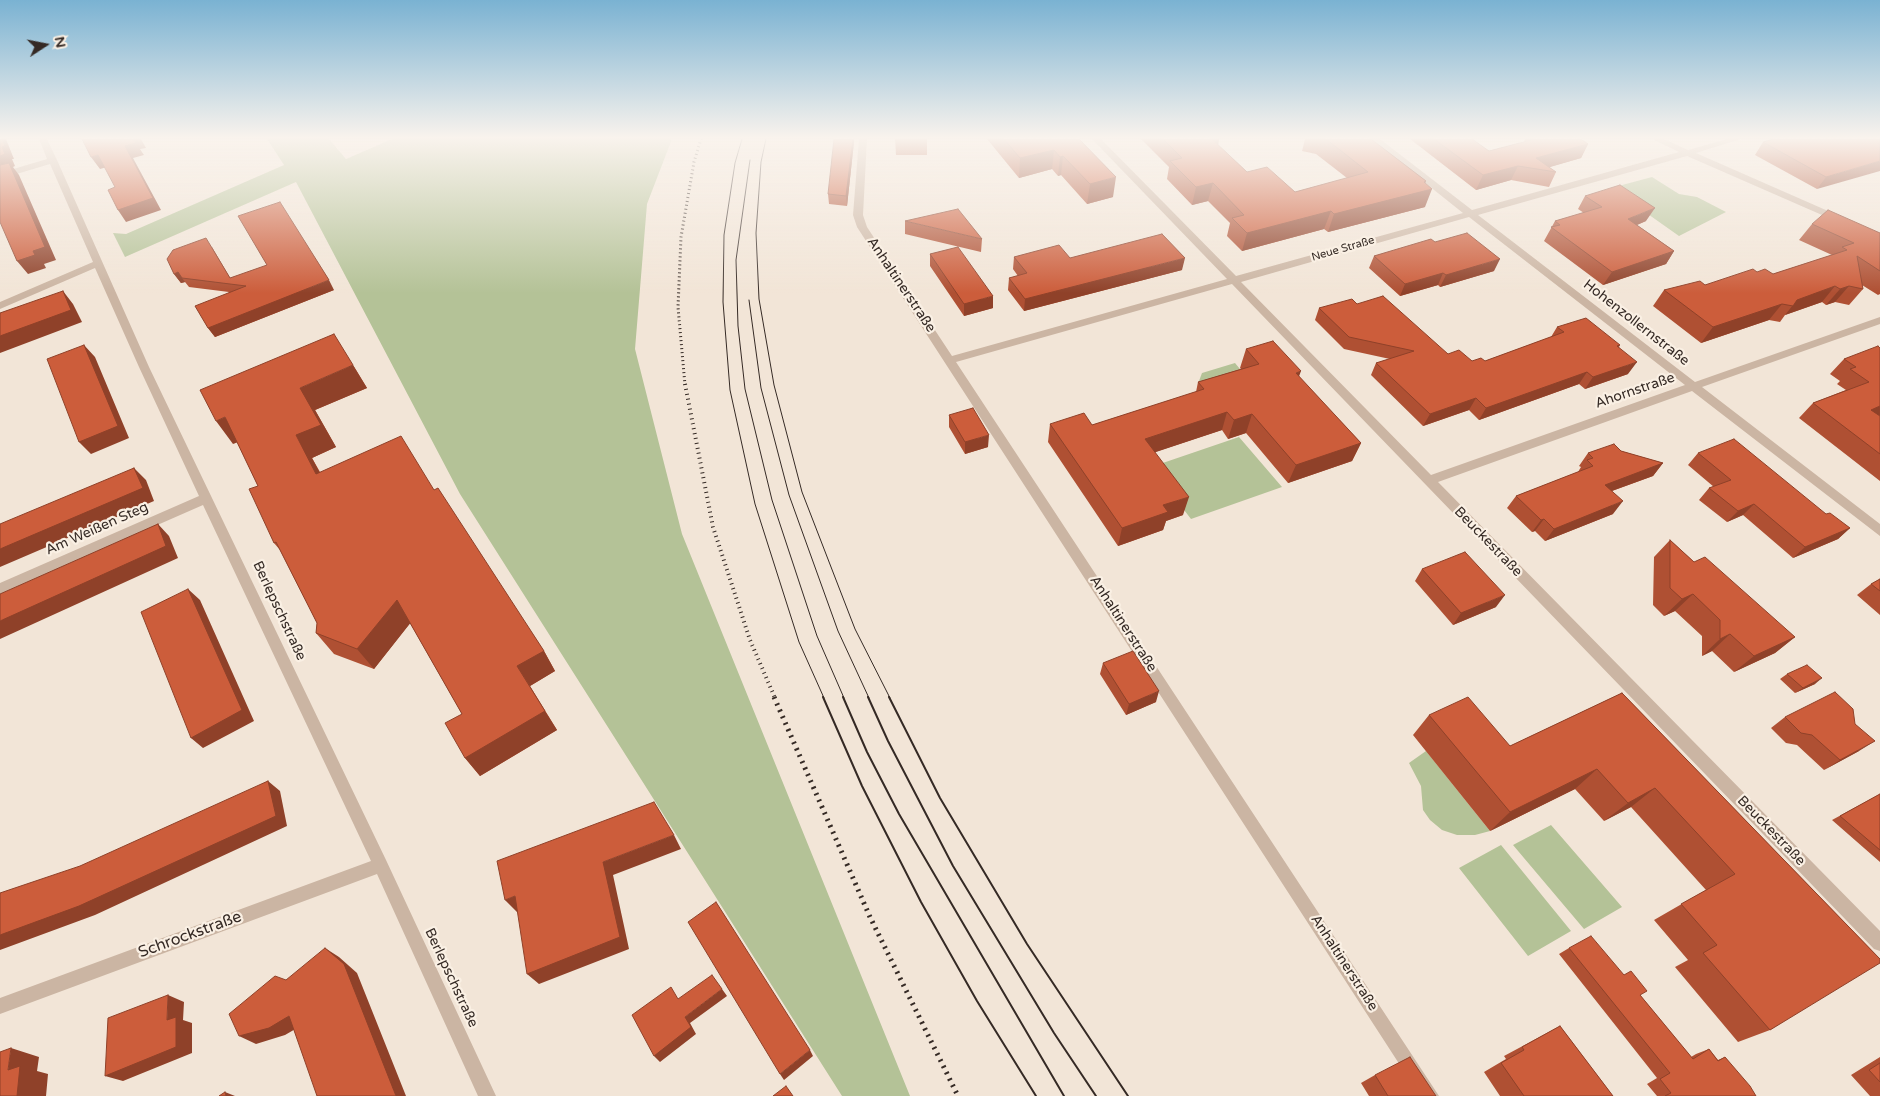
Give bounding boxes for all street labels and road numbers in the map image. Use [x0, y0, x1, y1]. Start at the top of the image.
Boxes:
street label: Anhaltinerstraße [863, 234, 939, 336]
street label: Neue Straße [1310, 234, 1376, 264]
street label: Hohenzollernstraße [1580, 276, 1692, 370]
street label: Ahornstraße [1593, 370, 1677, 412]
street label: Am Weißen Steg [43, 499, 151, 559]
street label: Beuckestraße [1450, 504, 1526, 580]
street label: Berlepschstraße [249, 559, 309, 663]
street label: Anhaltinerstraße [1086, 573, 1160, 675]
street label: Beuckestraße [1733, 793, 1809, 869]
street label: Schrockstraße [136, 907, 244, 963]
street label: Anhaltinerstraße [1307, 912, 1381, 1014]
street label: Berlepschstraße [421, 926, 481, 1030]

